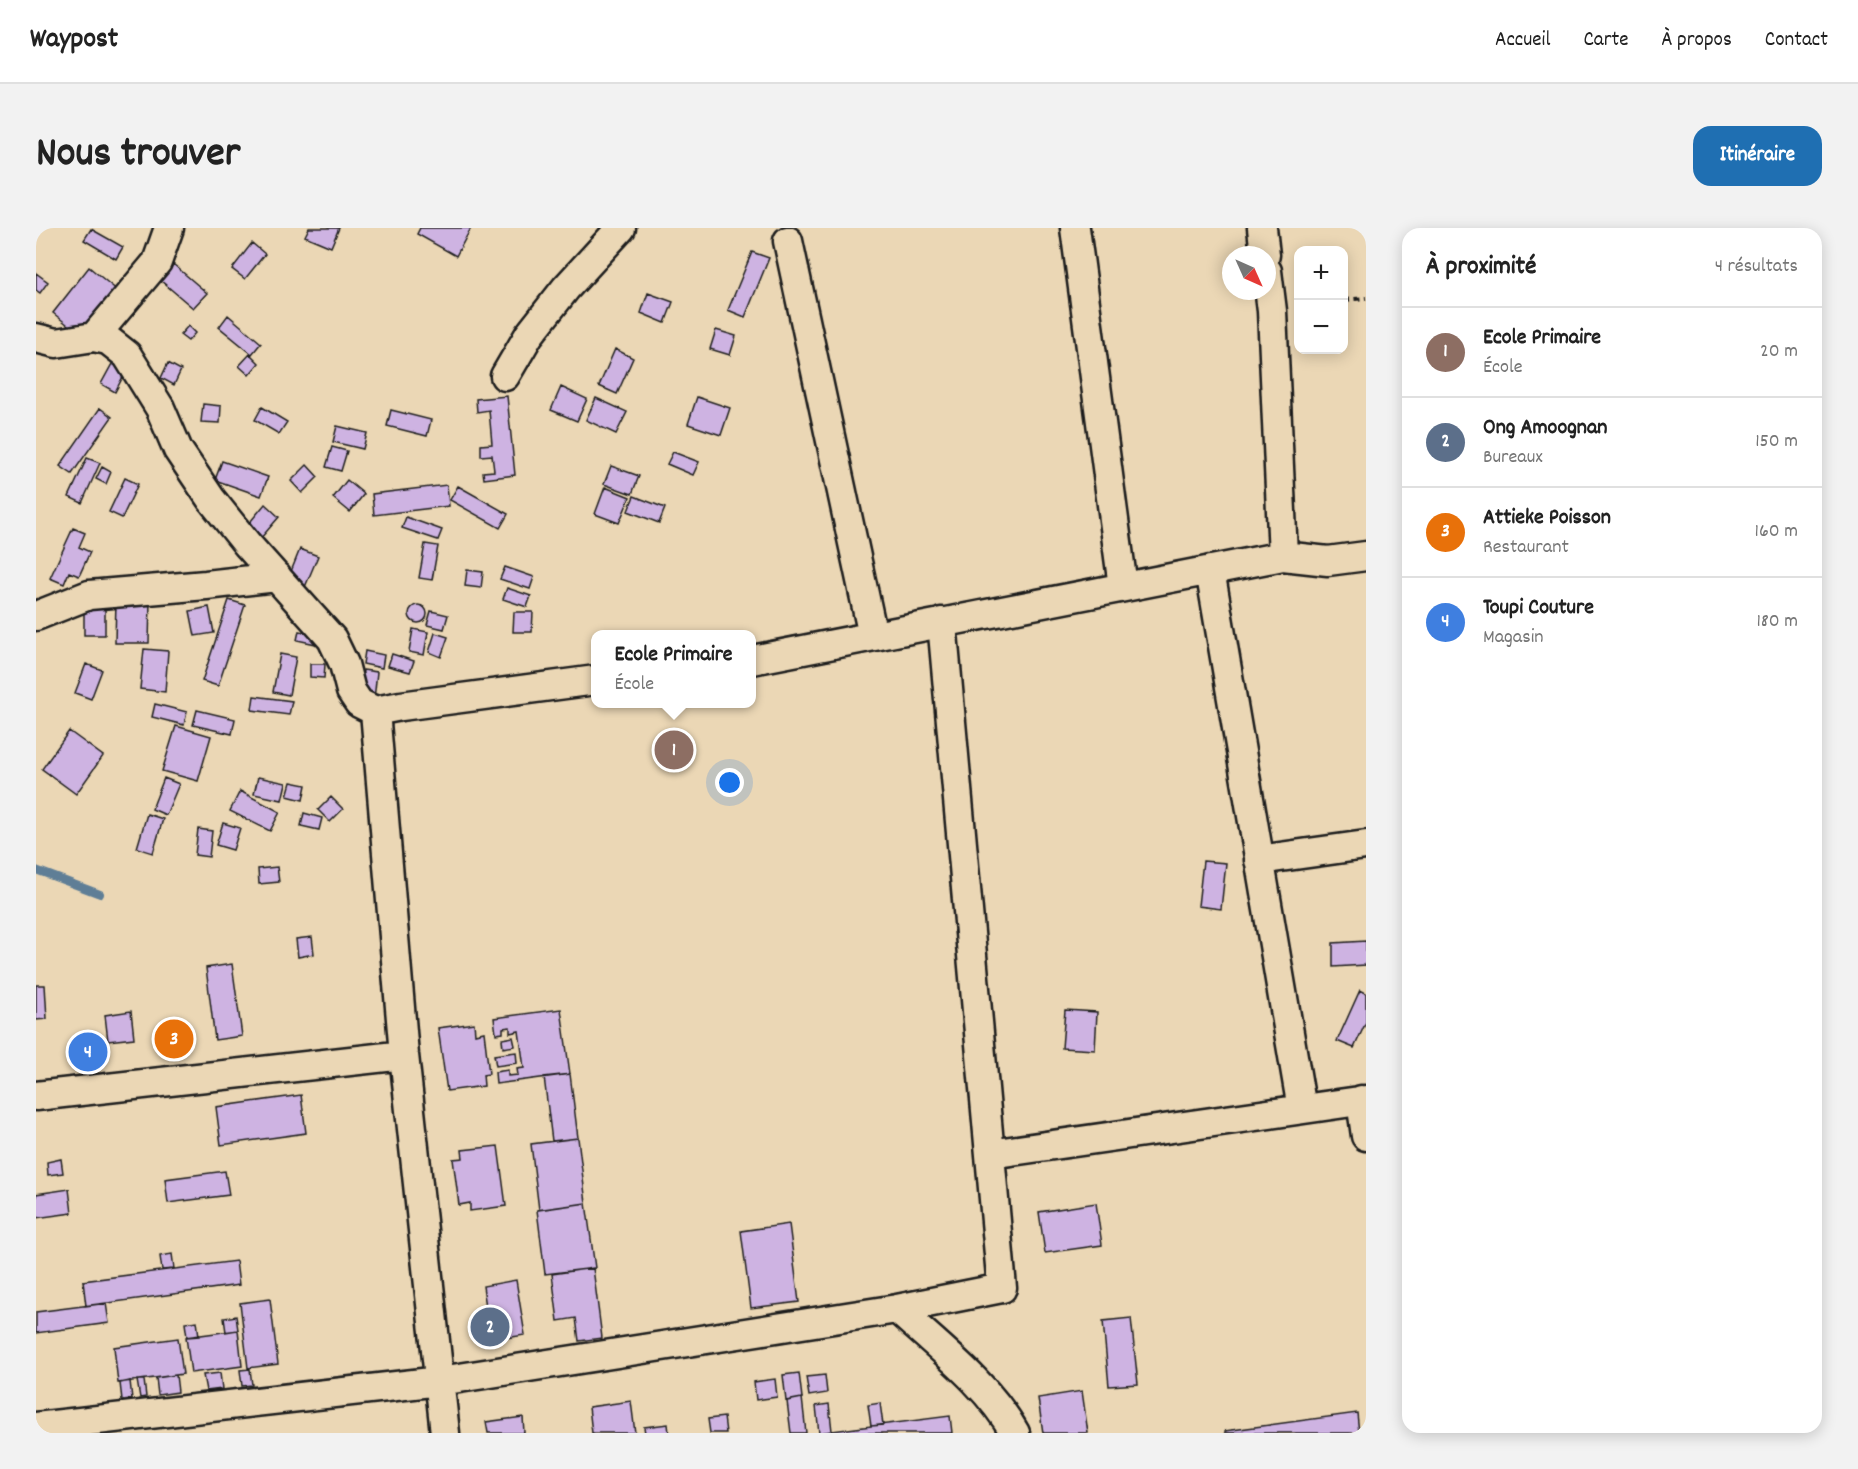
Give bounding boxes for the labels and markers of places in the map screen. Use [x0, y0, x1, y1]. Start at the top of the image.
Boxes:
pin: 1 [654, 728, 694, 772]
pin: 3 [154, 1016, 194, 1062]
pin: 4 [68, 1030, 108, 1074]
pin: 2 [470, 1304, 510, 1350]

